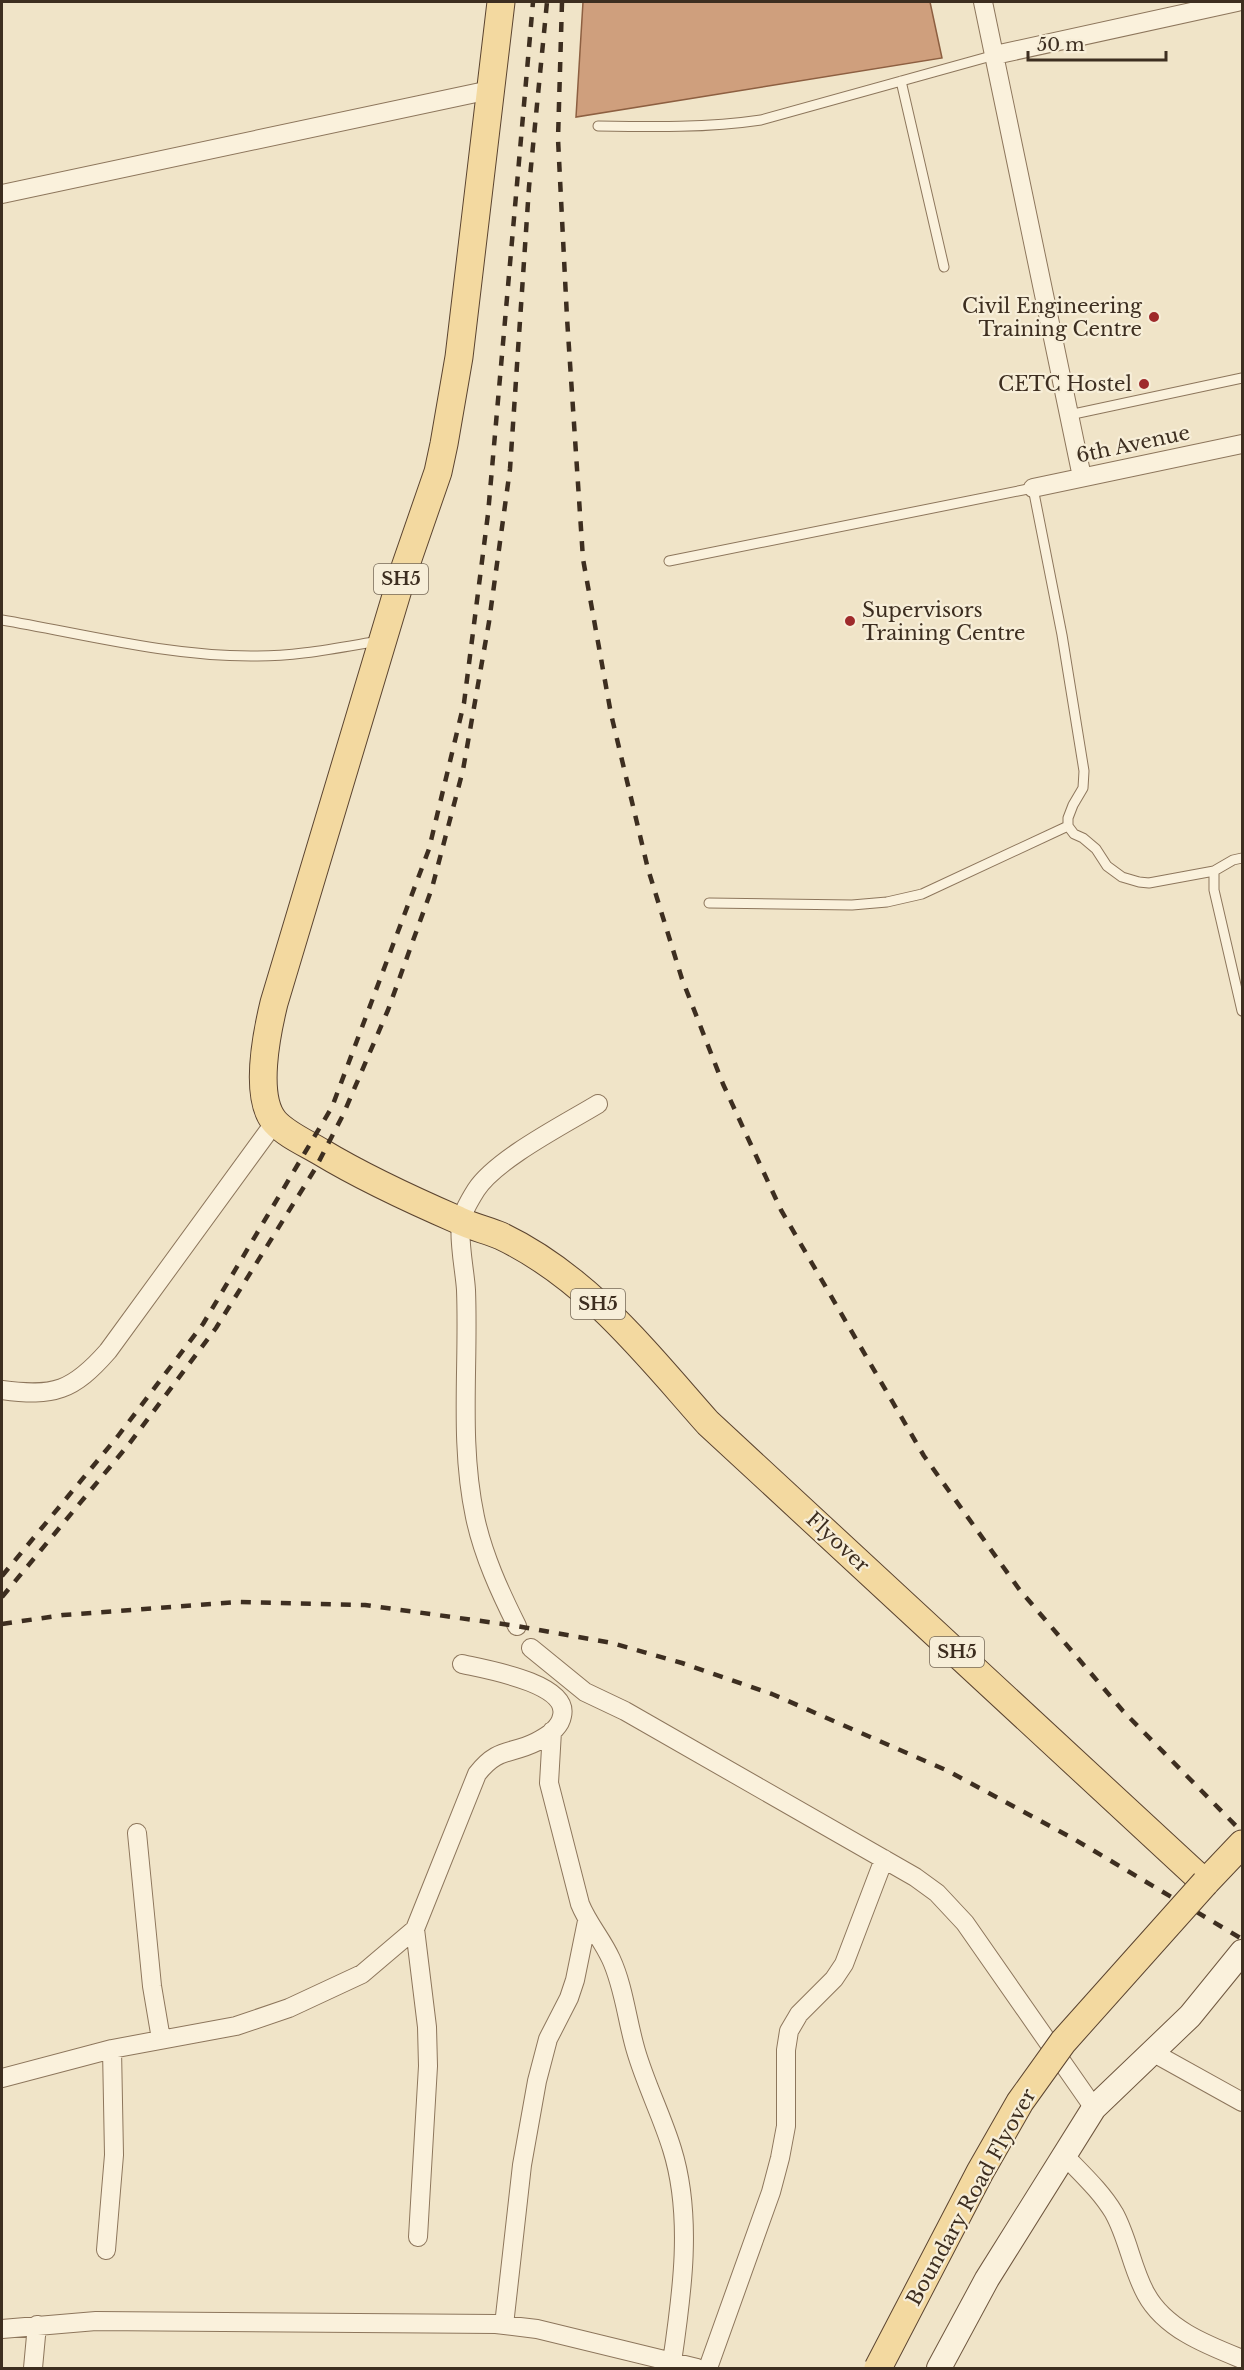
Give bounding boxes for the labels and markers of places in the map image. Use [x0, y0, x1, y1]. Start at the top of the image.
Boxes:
place label: Civil Engineering Training Centre [962, 294, 1143, 341]
marker: Civil Engineering Training Centre [1147, 310, 1161, 324]
place label: CETC Hostel [998, 372, 1132, 396]
marker: CETC Hostel [1137, 377, 1151, 391]
place label: Supervisors Training Centre [862, 598, 1026, 645]
marker: Supervisors Training Centre [843, 614, 857, 628]

